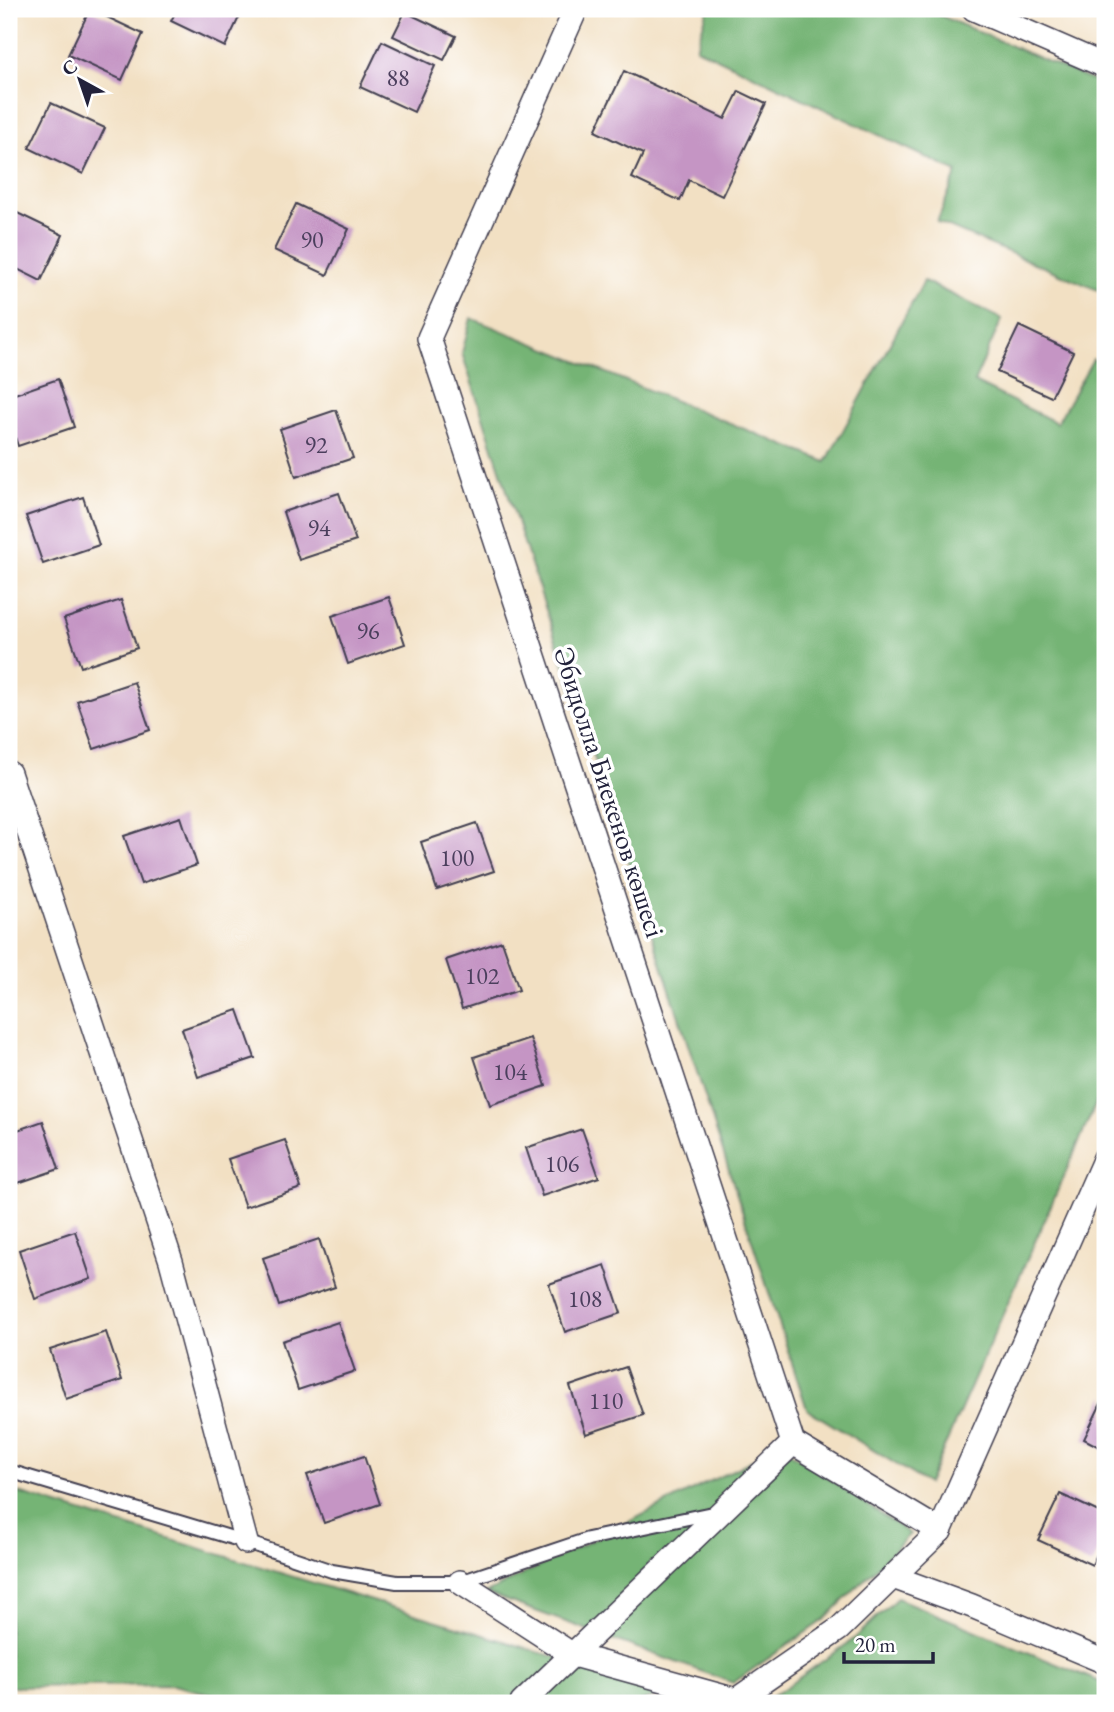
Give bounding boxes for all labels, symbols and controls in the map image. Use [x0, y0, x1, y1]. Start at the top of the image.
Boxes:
north arrow [46, 46, 116, 116]
text: С [56, 53, 83, 81]
house number: 88 [386, 62, 410, 93]
house number: 90 [300, 224, 324, 255]
house number: 92 [304, 429, 328, 460]
house number: 94 [307, 512, 331, 543]
house number: 96 [356, 615, 380, 646]
street label: Әбидолла Биекенов көшесі [546, 642, 674, 942]
house number: 100 [440, 842, 474, 873]
house number: 102 [465, 960, 500, 991]
house number: 104 [493, 1056, 528, 1087]
house number: 106 [545, 1148, 579, 1179]
house number: 108 [568, 1283, 602, 1314]
house number: 110 [589, 1385, 623, 1416]
scale bar [844, 1621, 934, 1665]
text: 20 m [855, 1631, 896, 1658]

